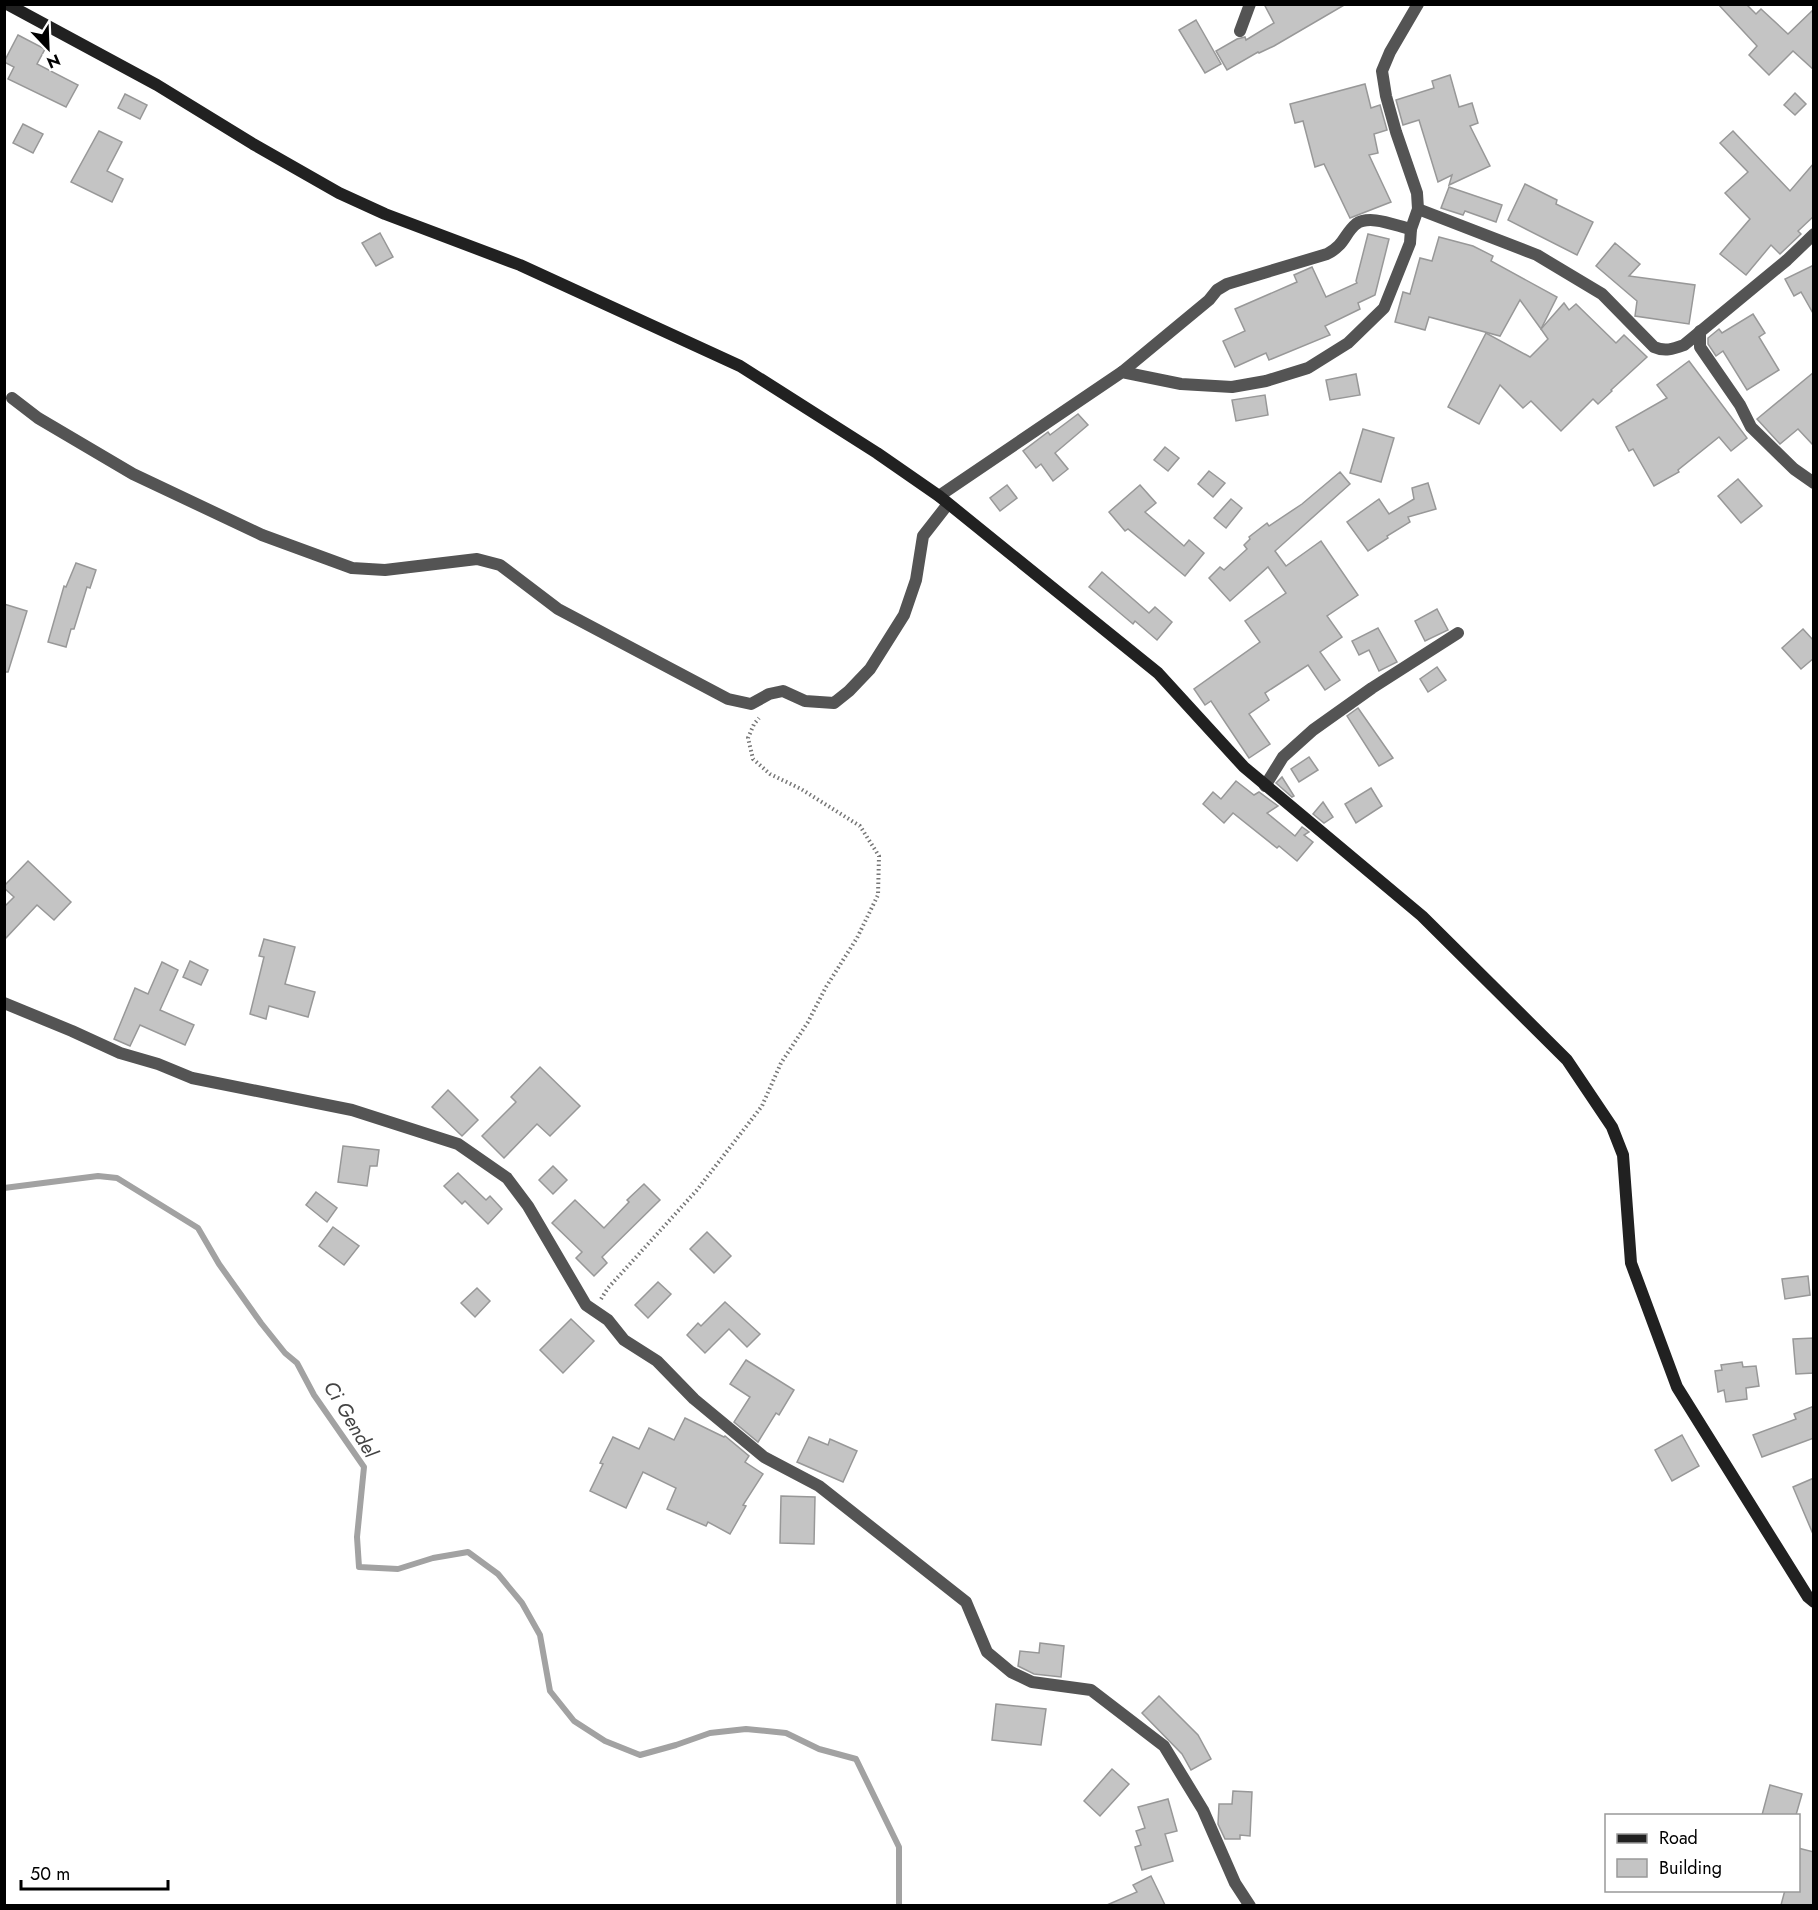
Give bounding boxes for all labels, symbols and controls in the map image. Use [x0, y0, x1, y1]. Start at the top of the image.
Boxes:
north arrow [18, 18, 78, 78]
text: N [43, 48, 64, 74]
water label: Ci Gendel [316, 1375, 386, 1465]
legend [1605, 1814, 1800, 1892]
text: Road [1659, 1825, 1698, 1851]
scale bar [21, 1853, 168, 1891]
text: Building [1659, 1855, 1722, 1881]
text: 50 m [30, 1861, 70, 1887]

